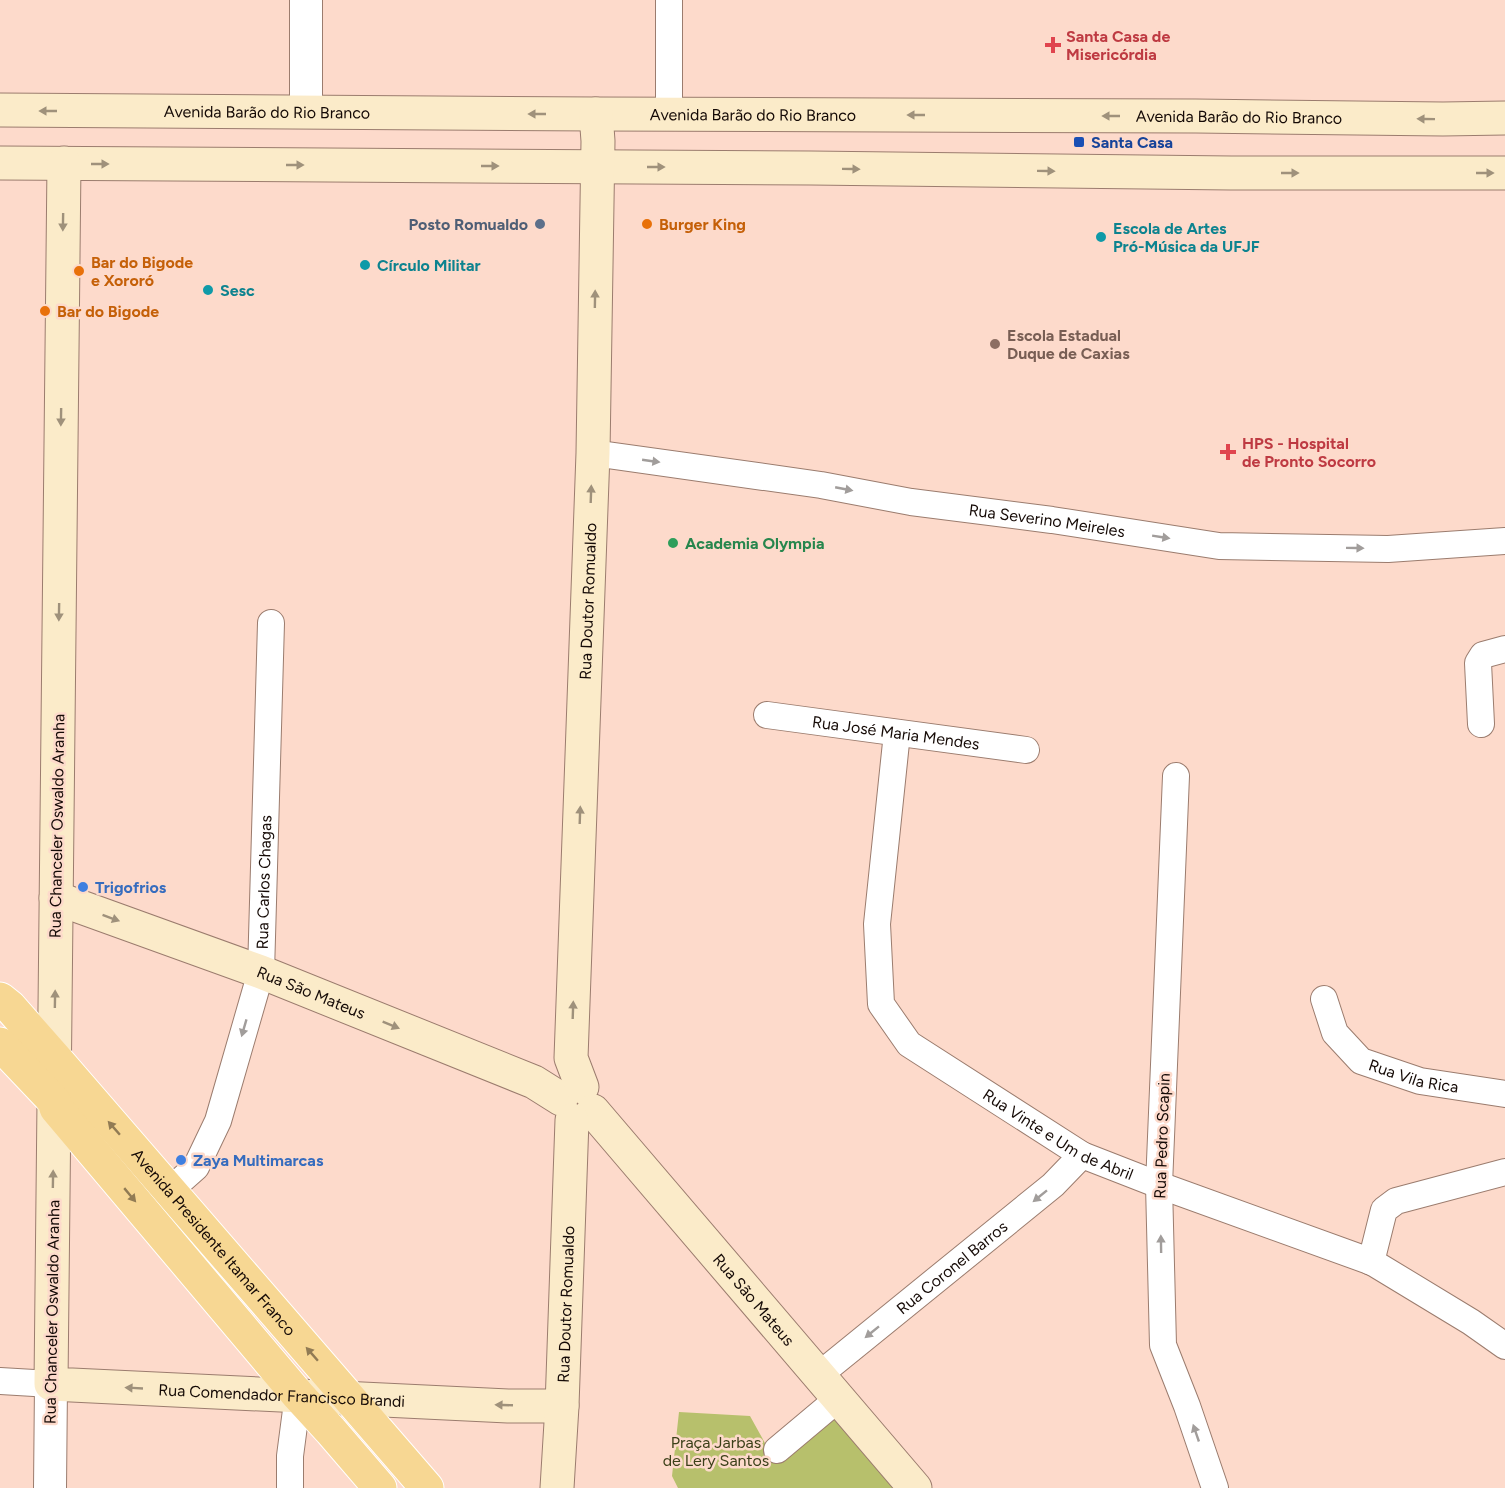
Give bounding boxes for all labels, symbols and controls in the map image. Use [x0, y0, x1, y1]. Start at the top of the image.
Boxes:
place label: Santa Casa de Misericórdia [1066, 27, 1170, 64]
marker: Santa Casa de Misericórdia [1044, 36, 1062, 54]
street label: Avenida Barão do Rio Branco [164, 102, 370, 122]
street label: Avenida Barão do Rio Branco [650, 105, 856, 124]
one-way arrow [39, 106, 58, 115]
street label: Avenida Barão do Rio Branco [1136, 106, 1342, 127]
one-way arrow [528, 109, 547, 119]
one-way arrow [906, 110, 925, 120]
one-way arrow [1101, 111, 1120, 121]
one-way arrow [1416, 114, 1435, 124]
place label: Santa Casa [1091, 133, 1173, 152]
marker: Santa Casa [1072, 135, 1086, 149]
one-way arrow [91, 159, 110, 168]
one-way arrow [286, 160, 305, 170]
one-way arrow [481, 161, 500, 171]
one-way arrow [647, 162, 666, 172]
one-way arrow [841, 164, 860, 174]
one-way arrow [1036, 166, 1055, 176]
one-way arrow [1280, 168, 1299, 178]
one-way arrow [1475, 168, 1494, 178]
one-way arrow [59, 212, 68, 231]
place label: Posto Romualdo [408, 215, 528, 234]
place label: Burger King [659, 215, 746, 234]
marker: Posto Romualdo [533, 217, 547, 231]
marker: Burger King [640, 217, 654, 231]
place label: Escola de Artes Pró-Música da UFJF [1113, 219, 1260, 256]
marker: Escola de Artes Pró-Música da UFJF [1094, 230, 1108, 244]
place label: Bar do Bigode e Xororó [91, 253, 193, 290]
place label: Círculo Militar [377, 256, 481, 275]
marker: Círculo Militar [358, 258, 372, 272]
marker: Bar do Bigode e Xororó [72, 264, 86, 278]
place label: Sesc [220, 281, 255, 300]
marker: Sesc [201, 283, 215, 297]
one-way arrow [590, 289, 600, 308]
place label: Bar do Bigode [57, 302, 159, 321]
marker: Bar do Bigode [38, 304, 52, 318]
place label: Escola Estadual Duque de Caxias [1007, 326, 1130, 363]
marker: Escola Estadual Duque de Caxias [988, 337, 1002, 351]
one-way arrow [56, 407, 66, 426]
place label: HPS - Hospital de Pronto Socorro [1242, 434, 1376, 471]
marker: HPS - Hospital de Pronto Socorro [1219, 443, 1237, 461]
one-way arrow [641, 457, 660, 466]
one-way arrow [587, 484, 596, 503]
one-way arrow [834, 485, 853, 494]
street label: Rua Severino Meireles [968, 500, 1126, 541]
street label: Rua Doutor Romualdo [575, 522, 600, 680]
one-way arrow [1152, 533, 1171, 542]
place label: Academia Olympia [685, 534, 824, 553]
marker: Academia Olympia [666, 536, 680, 550]
one-way arrow [1346, 544, 1365, 553]
one-way arrow [54, 602, 64, 621]
street label: Rua José Maria Mendes [811, 712, 981, 753]
street label: Rua Chanceler Oswaldo Aranha [46, 714, 68, 938]
one-way arrow [575, 805, 585, 824]
street label: Rua Carlos Chagas [252, 815, 275, 950]
place label: Trigofrios [95, 878, 167, 897]
marker: Trigofrios [76, 880, 90, 894]
one-way arrow [102, 914, 120, 923]
street label: Rua São Mateus [254, 962, 368, 1023]
one-way arrow [50, 989, 60, 1008]
one-way arrow [568, 1000, 578, 1019]
one-way arrow [239, 1020, 248, 1038]
one-way arrow [383, 1020, 401, 1030]
street label: Rua Vila Rica [1366, 1055, 1460, 1096]
street label: Rua Pedro Scapin [1150, 1073, 1174, 1199]
street label: Rua Vinte e Um de Abril [980, 1085, 1136, 1184]
one-way arrow [108, 1120, 121, 1136]
street label: Avenida Presidente Itamar Franco [128, 1145, 300, 1339]
place label: Zaya Multimarcas [193, 1151, 324, 1170]
marker: Zaya Multimarcas [174, 1153, 188, 1167]
one-way arrow [48, 1169, 58, 1188]
one-way arrow [123, 1187, 136, 1203]
one-way arrow [1033, 1189, 1048, 1202]
street label: Rua Chanceler Oswaldo Aranha [41, 1200, 63, 1424]
street label: Rua Coronel Barros [892, 1217, 1011, 1318]
street label: Rua Doutor Romualdo [553, 1225, 578, 1383]
one-way arrow [1156, 1234, 1166, 1253]
street label: Rua São Mateus [709, 1250, 799, 1350]
one-way arrow [865, 1325, 880, 1338]
one-way arrow [306, 1347, 319, 1362]
street label: Rua Comendador Francisco Brandi [158, 1380, 406, 1411]
one-way arrow [125, 1383, 144, 1392]
one-way arrow [494, 1401, 513, 1410]
one-way arrow [1191, 1424, 1200, 1442]
park label: Praça Jarbas de Lery Santos [663, 1433, 769, 1470]

